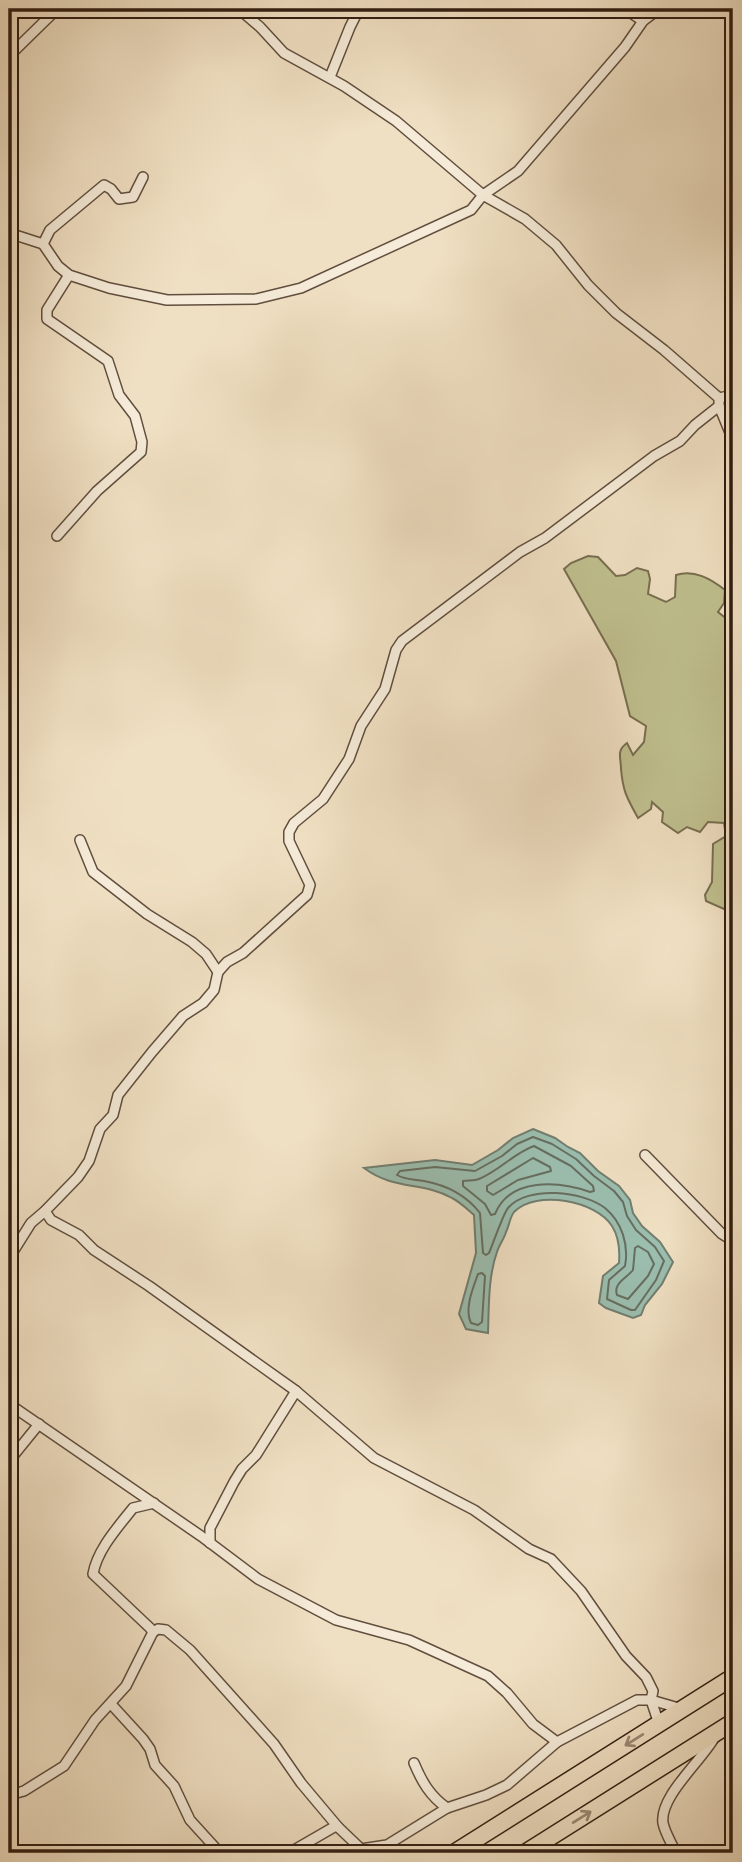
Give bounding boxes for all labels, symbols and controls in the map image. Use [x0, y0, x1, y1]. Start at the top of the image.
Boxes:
one-way arrow [625, 1732, 644, 1747]
one-way arrow [572, 1809, 592, 1823]

